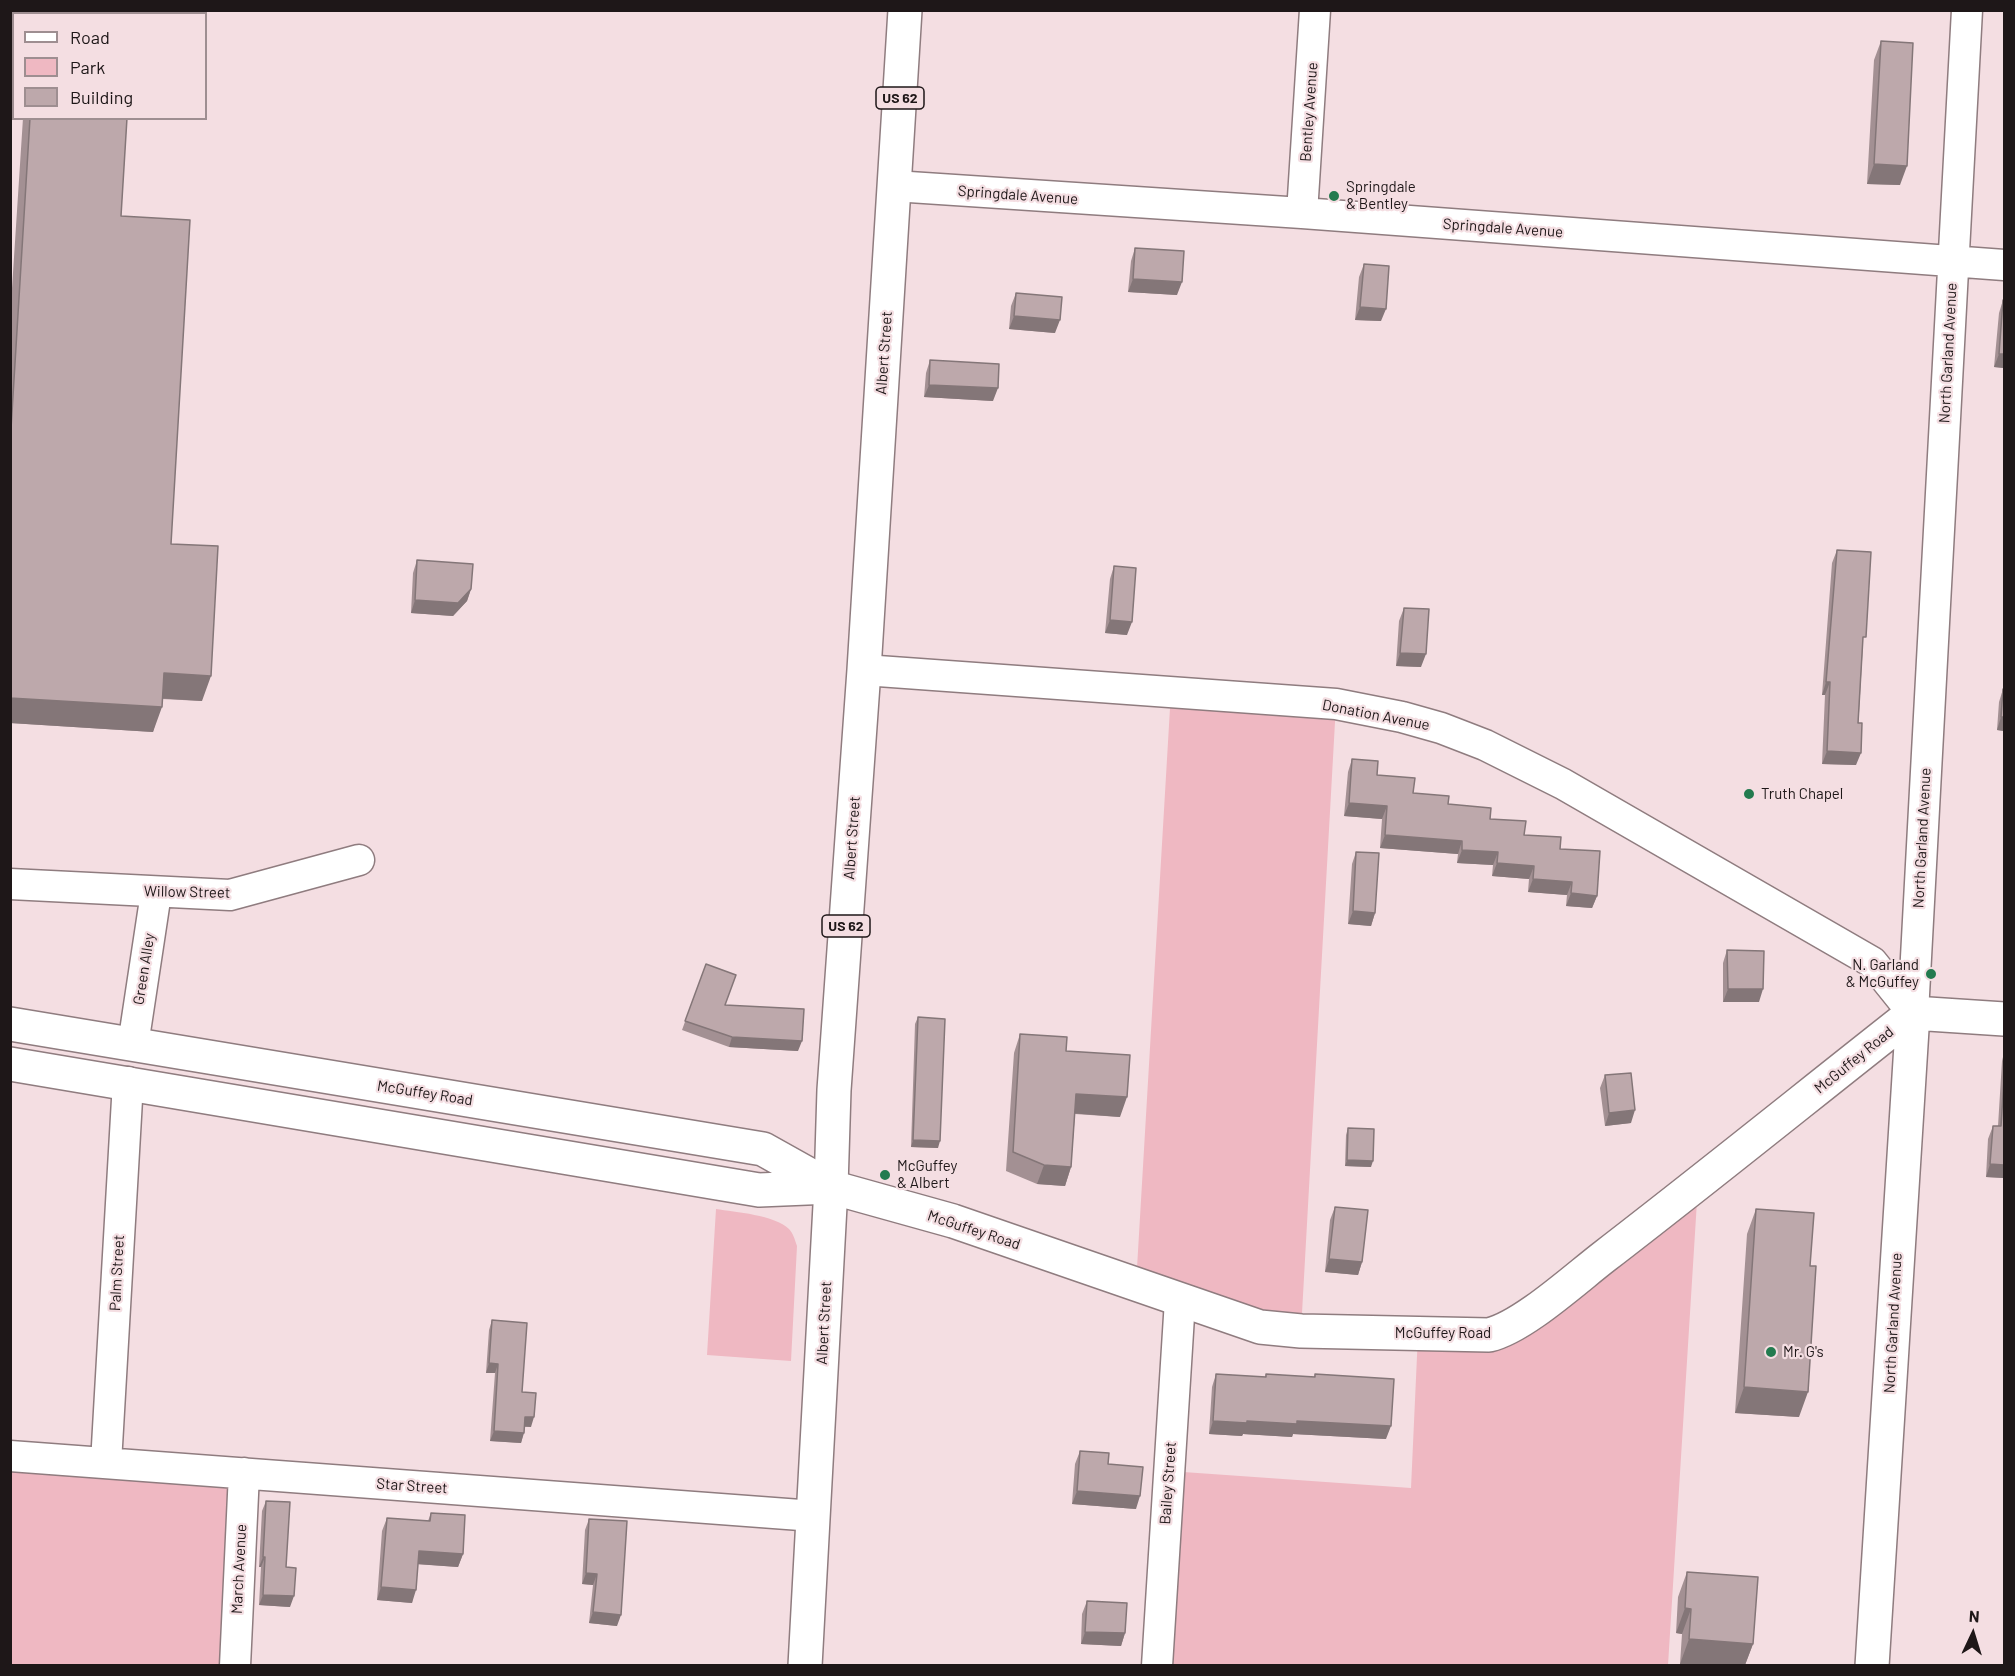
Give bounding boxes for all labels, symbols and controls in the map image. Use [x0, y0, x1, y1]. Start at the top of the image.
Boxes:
legend [12, 12, 207, 120]
text: Road [70, 26, 110, 48]
text: Park [70, 56, 105, 78]
street label: Bentley Avenue [1297, 62, 1321, 162]
text: Building [70, 86, 133, 108]
road number: US 62 [876, 87, 924, 109]
place label: Springdale & Bentley [1346, 178, 1416, 213]
street label: Springdale Avenue [957, 182, 1079, 208]
marker: Springdale & Bentley [1327, 189, 1341, 203]
street label: Springdale Avenue [1442, 215, 1564, 241]
street label: North Garland Avenue [1935, 282, 1961, 424]
street label: Albert Street [872, 311, 896, 395]
street label: Donation Avenue [1321, 696, 1431, 734]
street label: North Garland Avenue [1909, 767, 1935, 909]
place label: Truth Chapel [1761, 785, 1843, 803]
marker: Truth Chapel [1742, 787, 1756, 801]
street label: Albert Street [840, 796, 864, 880]
street label: Willow Street [144, 882, 230, 902]
road number: US 62 [822, 915, 870, 937]
street label: Green Alley [129, 932, 159, 1006]
place label: N. Garland & McGuffey [1846, 956, 1919, 991]
marker: N. Garland & McGuffey [1924, 967, 1938, 981]
street label: McGuffey Road [1811, 1023, 1897, 1097]
street label: McGuffey Road [376, 1077, 474, 1109]
place label: McGuffey & Albert [897, 1157, 957, 1192]
marker: McGuffey & Albert [878, 1168, 892, 1182]
street label: McGuffey Road [925, 1207, 1023, 1253]
street label: Palm Street [106, 1234, 128, 1312]
street label: North Garland Avenue [1880, 1252, 1906, 1394]
street label: Albert Street [813, 1281, 835, 1365]
street label: McGuffey Road [1395, 1324, 1491, 1342]
place label: Mr. G's [1783, 1343, 1824, 1361]
marker: Mr. G's [1764, 1345, 1778, 1359]
street label: Bailey Street [1156, 1441, 1180, 1525]
street label: Star Street [376, 1475, 448, 1497]
street label: March Avenue [228, 1523, 250, 1615]
north arrow [1943, 1604, 2003, 1664]
text: N [1968, 1606, 1980, 1625]

